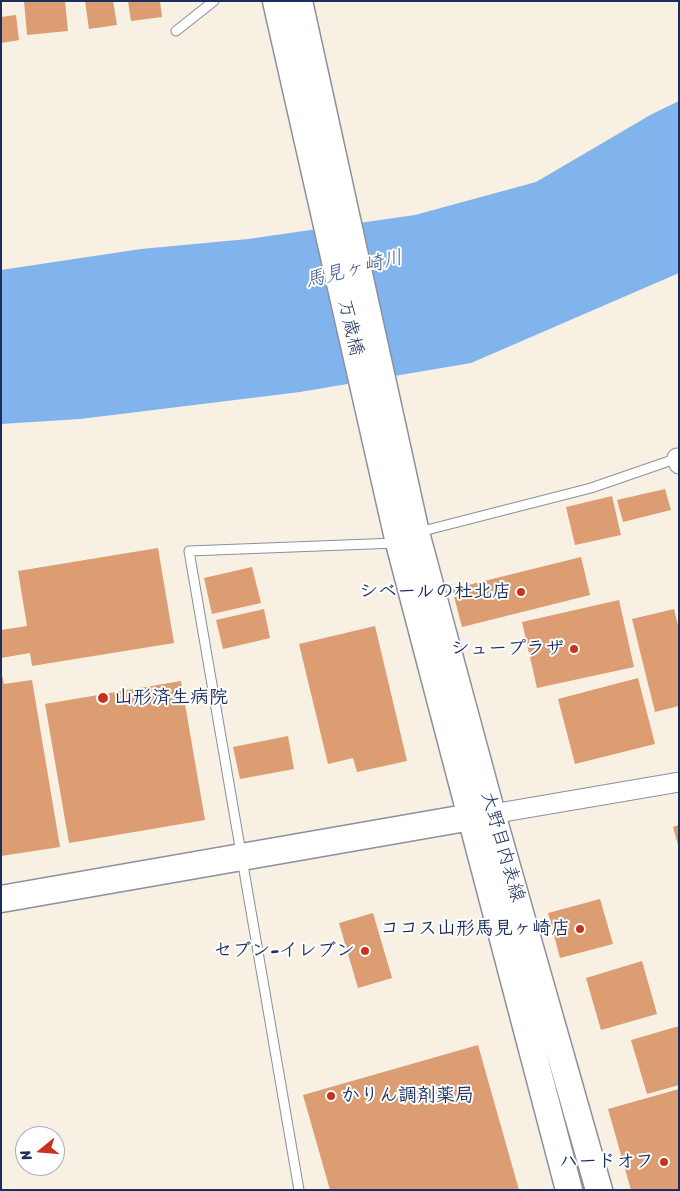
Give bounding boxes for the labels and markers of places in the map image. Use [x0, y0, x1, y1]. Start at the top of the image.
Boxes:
place label: シベールの杜北店 [359, 581, 511, 603]
marker: シベールの杜北店 [515, 586, 527, 598]
place label: シュープラザ [450, 638, 564, 660]
marker: シュープラザ [568, 643, 580, 655]
place label: 山形済生病院 [114, 687, 228, 709]
marker: 山形済生病院 [96, 691, 110, 705]
place label: ココス山形馬見ヶ崎店 [380, 918, 570, 940]
marker: ココス山形馬見ヶ崎店 [574, 923, 586, 935]
place label: セブン-イレブン [213, 940, 355, 962]
marker: セブン-イレブン [359, 945, 371, 957]
place label: かりん調剤薬局 [341, 1085, 474, 1107]
marker: かりん調剤薬局 [325, 1090, 337, 1102]
place label: ハードオフ [559, 1151, 654, 1173]
marker: ハードオフ [658, 1156, 670, 1168]

